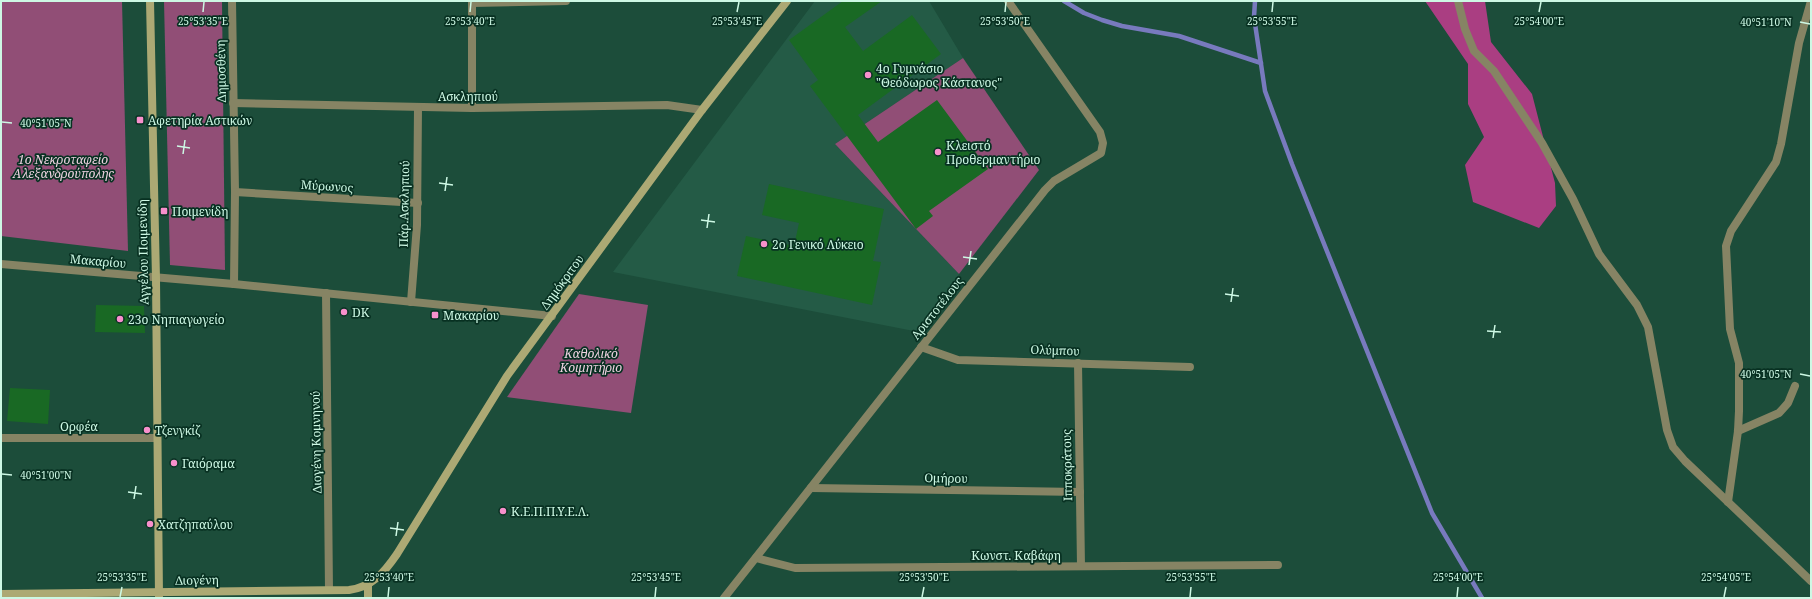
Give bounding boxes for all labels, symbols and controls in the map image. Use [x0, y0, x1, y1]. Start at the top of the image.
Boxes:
text: 25°53'35"E [178, 14, 228, 28]
text: 25°53'40"E [445, 14, 495, 28]
text: 25°53'45"E [712, 14, 762, 28]
text: 25°53'50"E [980, 14, 1030, 28]
text: 25°53'55"E [1247, 14, 1297, 28]
text: 25°54'00"E [1514, 14, 1564, 28]
text: 40°51'10"N [1740, 15, 1792, 29]
street label: Δημοσθένη [212, 40, 230, 102]
place label: 4ο Γυμνάσιο "Θεόδωρος Κάστανος" [876, 60, 1002, 91]
marker: 4ο Γυμνάσιο "Θεόδωρος Κάστανος" [863, 70, 873, 80]
street label: Ασκληπιού [438, 88, 498, 105]
place label: Αφετηρία Αστικών [148, 112, 252, 129]
marker: Αφετηρία Αστικών [135, 115, 145, 125]
text: 40°51'05"N [20, 116, 72, 130]
place label: Κλειστό Προθερμαντήριο [946, 137, 1041, 168]
marker: Κλειστό Προθερμαντήριο [933, 147, 943, 157]
park label: 1ο Νεκροταφείο Αλεξανδρούπολης [12, 151, 114, 182]
street label: Πάρ.Ασκληπιού [395, 160, 413, 248]
street label: Μύρωνος [300, 176, 354, 196]
street label: Αγγέλου Ποιμενίδη [134, 199, 152, 305]
place label: Ποιμενίδη [172, 203, 228, 220]
marker: Ποιμενίδη [159, 206, 169, 216]
place label: 2ο Γενικό Λύκειο [772, 236, 864, 253]
marker: 2ο Γενικό Λύκειο [759, 239, 769, 249]
street label: Μακαρίου [69, 250, 127, 272]
street label: Δημόκριτου [536, 251, 588, 313]
street label: Αριστοτέλους [907, 273, 967, 343]
place label: DK [352, 304, 370, 321]
marker: DK [339, 307, 349, 317]
place label: Μακαρίου [443, 307, 499, 324]
marker: Μακαρίου [430, 310, 440, 320]
place label: 23ο Νηπιαγωγείο [128, 311, 225, 328]
marker: 23ο Νηπιαγωγείο [115, 314, 125, 324]
street label: Ολύμπου [1030, 341, 1080, 359]
park label: Καθολικό Κοιμητήριο [559, 345, 622, 376]
text: 40°51'05"N [1740, 367, 1792, 381]
street label: Διογένη Κομνηνού [307, 391, 325, 493]
street label: Ορφέα [60, 418, 98, 435]
place label: Τζενγκίζ [155, 422, 201, 439]
marker: Τζενγκίζ [142, 425, 152, 435]
street label: Ιπποκράτους [1058, 429, 1076, 501]
place label: Γαιόραμα [182, 455, 235, 472]
marker: Γαιόραμα [169, 458, 179, 468]
text: 40°51'00"N [20, 468, 72, 482]
street label: Ομήρου [924, 469, 968, 487]
place label: Κ.Ε.Π.Π.Υ.Ε.Λ. [511, 503, 589, 520]
marker: Κ.Ε.Π.Π.Υ.Ε.Λ. [498, 506, 508, 516]
place label: Χατζηπαύλου [158, 516, 233, 533]
marker: Χατζηπαύλου [145, 519, 155, 529]
street label: Κωνστ. Καβάφη [971, 547, 1061, 564]
text: 25°53'35"E [97, 570, 147, 584]
text: 25°53'40"E [364, 570, 414, 584]
text: 25°53'45"E [631, 570, 681, 584]
text: 25°53'50"E [899, 570, 949, 584]
text: 25°53'55"E [1166, 570, 1216, 584]
text: 25°54'00"E [1433, 570, 1483, 584]
text: 25°54'05"E [1701, 570, 1751, 584]
street label: Διογένη [175, 571, 219, 589]

